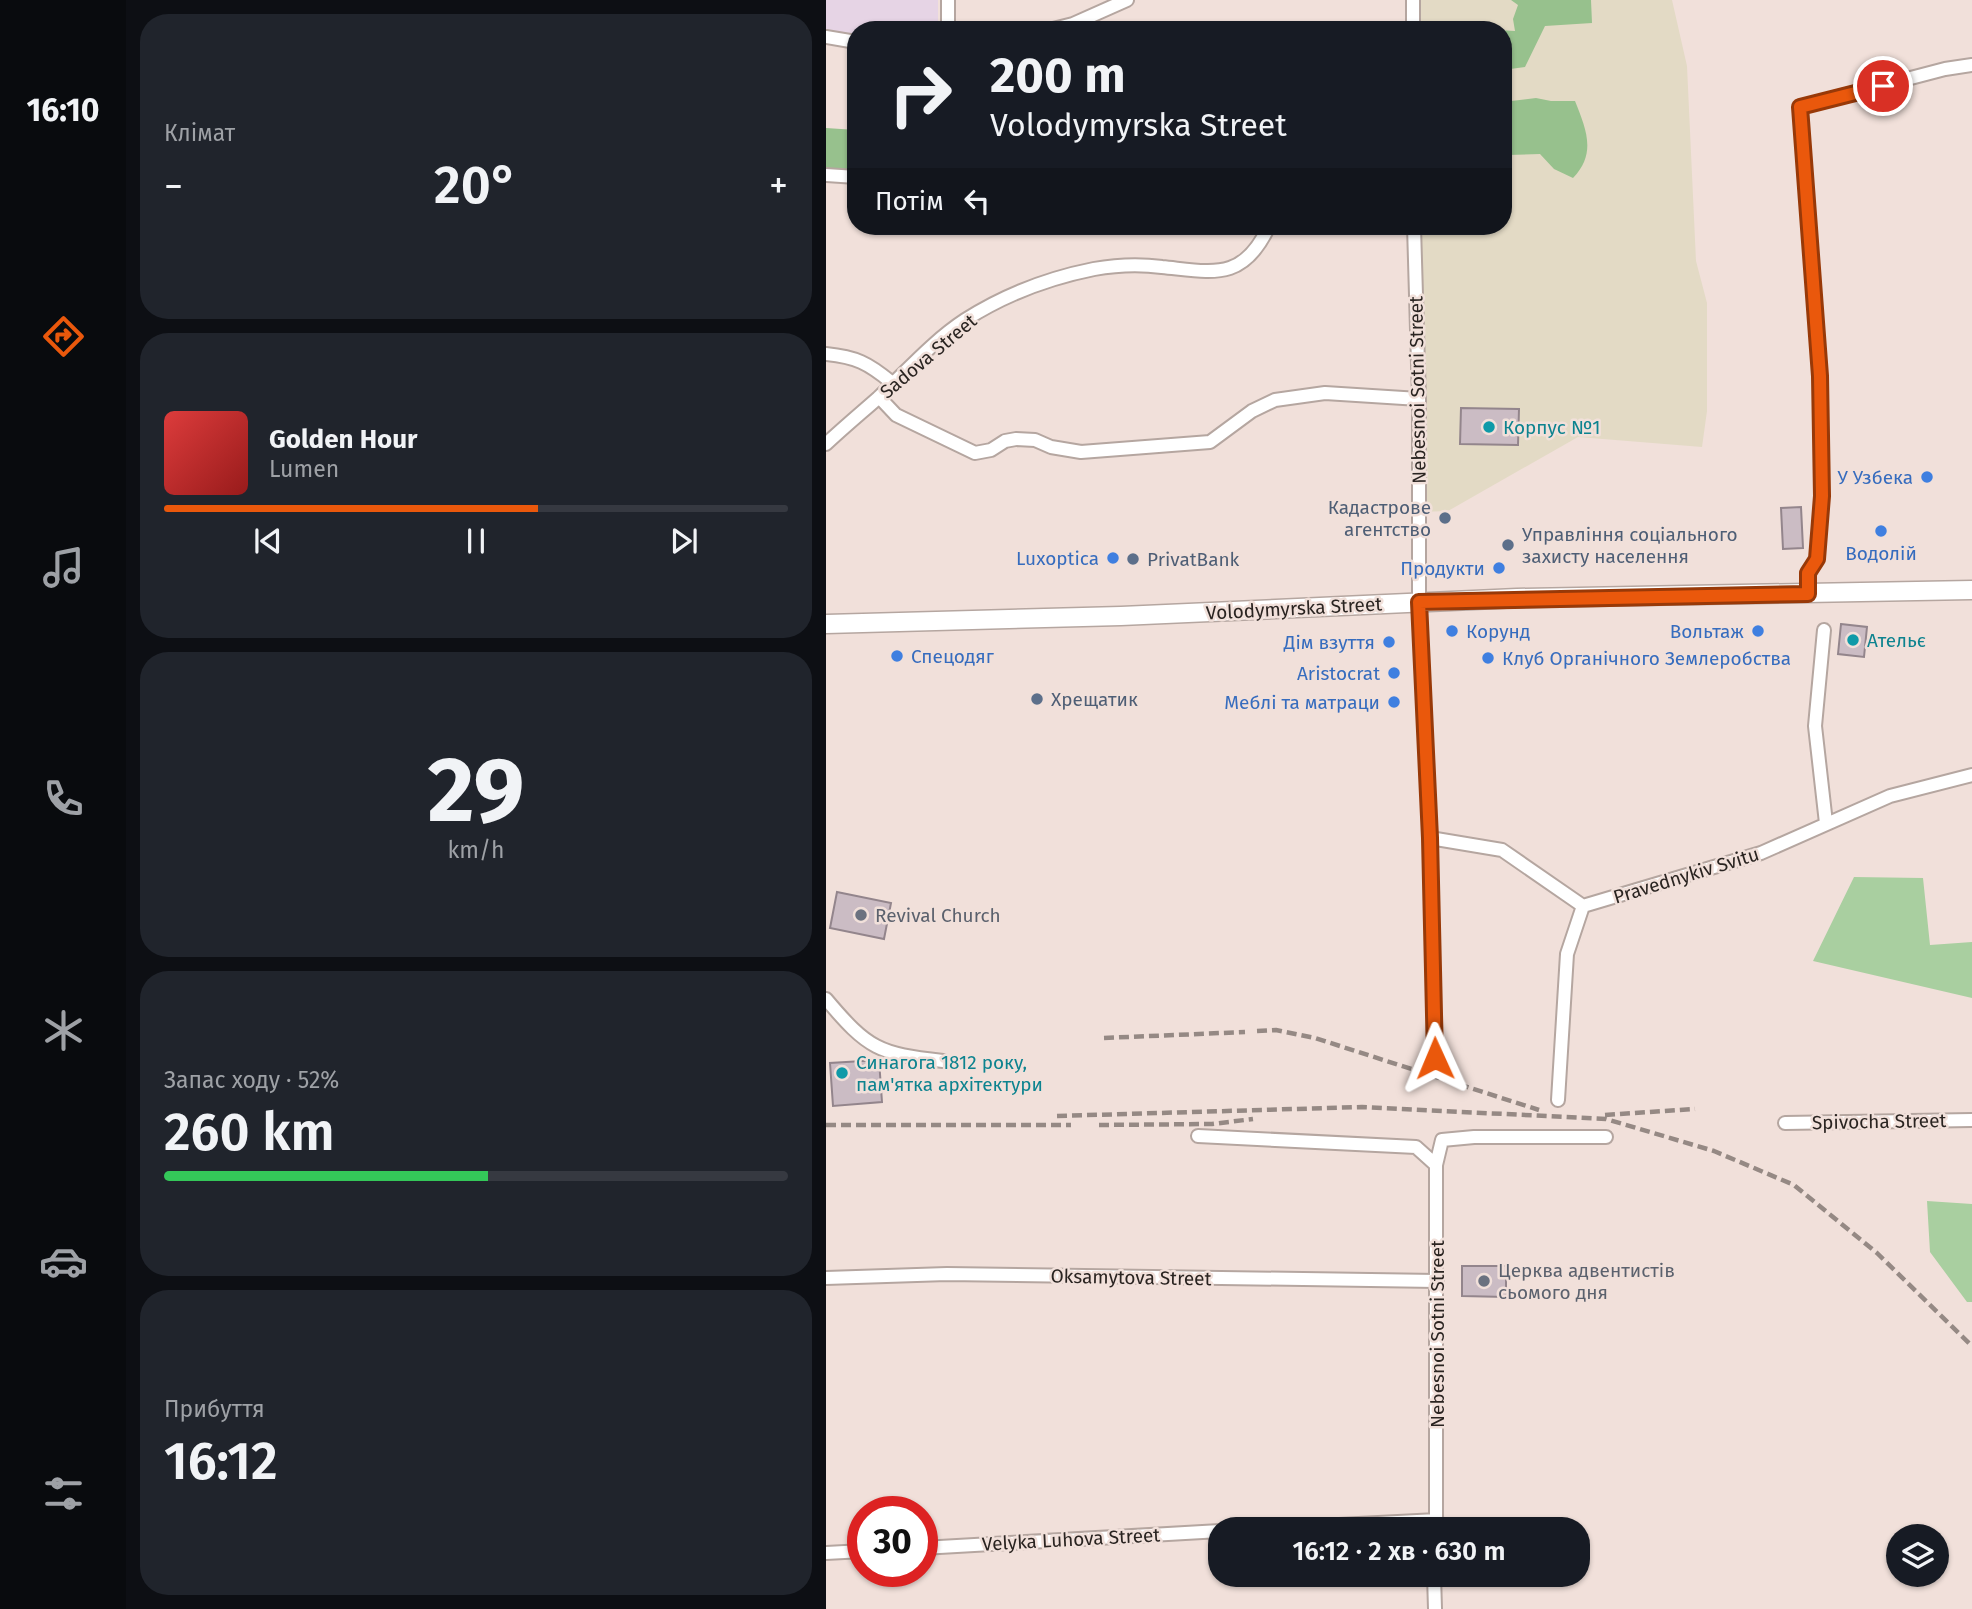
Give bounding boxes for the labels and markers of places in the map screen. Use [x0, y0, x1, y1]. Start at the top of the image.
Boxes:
pin [1853, 56, 1913, 116]
place label: Корпус №1 [1503, 416, 1600, 439]
marker: Корпус №1 [1481, 419, 1497, 435]
place label: У Узбека [1837, 466, 1913, 489]
marker: У Узбека [1919, 469, 1935, 485]
place label: Кадастрове агентство [1328, 496, 1431, 541]
marker: Кадастрове агентство [1437, 510, 1453, 526]
place label: Управління соціального захисту населення [1522, 523, 1738, 568]
marker: Водолій [1873, 523, 1889, 539]
marker: Управління соціального захисту населення [1500, 537, 1516, 553]
place label: Водолій [1845, 542, 1917, 565]
place label: Luxoptica [1016, 547, 1099, 570]
place label: PrivatBank [1147, 548, 1240, 571]
marker: Luxoptica [1105, 550, 1121, 566]
marker: PrivatBank [1125, 551, 1141, 567]
place label: Продукти [1400, 557, 1485, 580]
marker: Продукти [1491, 560, 1507, 576]
place label: Корунд [1466, 620, 1530, 643]
place label: Вольтаж [1670, 620, 1744, 643]
marker: Корунд [1444, 623, 1460, 639]
marker: Вольтаж [1750, 623, 1766, 639]
place label: Ательє [1867, 629, 1926, 652]
place label: Дім взуття [1283, 631, 1375, 654]
marker: Ательє [1845, 632, 1861, 648]
marker: Дім взуття [1381, 634, 1397, 650]
place label: Спецодяг [911, 645, 995, 668]
place label: Клуб Органічного Землеробства [1502, 647, 1791, 670]
marker: Спецодяг [889, 648, 905, 664]
marker: Клуб Органічного Землеробства [1480, 650, 1496, 666]
place label: Aristocrat [1297, 662, 1380, 685]
marker: Aristocrat [1386, 665, 1402, 681]
place label: Хрещатик [1051, 688, 1138, 711]
marker: Хрещатик [1029, 691, 1045, 707]
place label: Меблі та матраци [1224, 691, 1380, 714]
marker: Меблі та матраци [1386, 694, 1402, 710]
place label: Revival Church [875, 904, 1001, 927]
marker: Revival Church [853, 907, 869, 923]
place label: Синагога 1812 року, пам'ятка архітектури [856, 1051, 1043, 1096]
marker: Синагога 1812 року, пам'ятка архітектури [834, 1065, 850, 1081]
place label: Церква адвентистів сьомого дня [1498, 1259, 1675, 1304]
marker: Церква адвентистів сьомого дня [1476, 1273, 1492, 1289]

